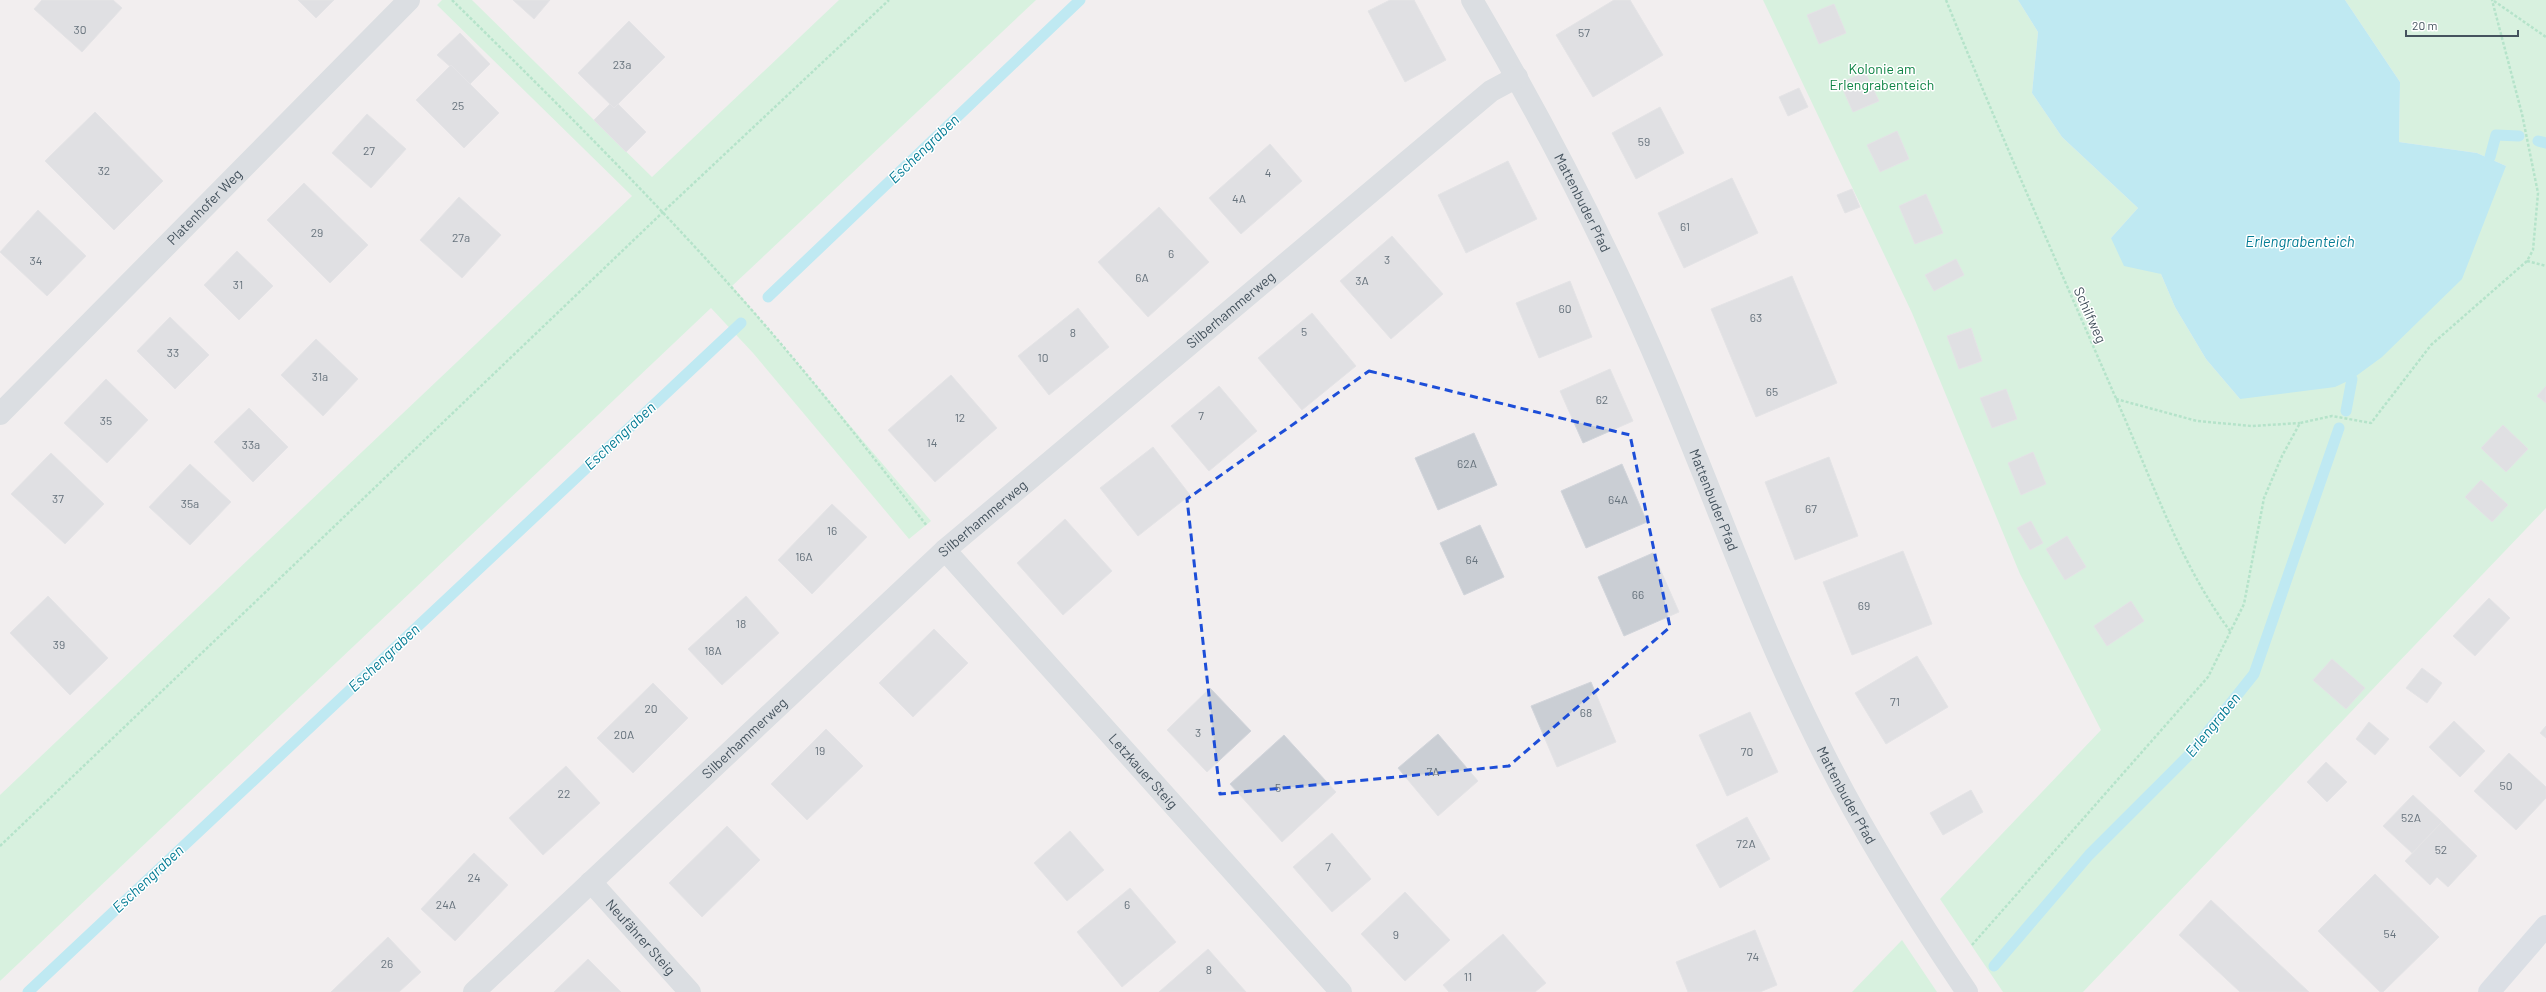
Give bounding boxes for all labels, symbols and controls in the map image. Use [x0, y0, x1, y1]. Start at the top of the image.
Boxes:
scale bar [2406, 12, 2518, 38]
text: 20 m [2412, 18, 2438, 32]
house number: 30 [74, 22, 86, 36]
house number: 57 [1578, 25, 1590, 39]
house number: 23a [613, 57, 631, 71]
park label: Kolonie am Erlengrabenteich [1830, 60, 1934, 93]
house number: 25 [452, 98, 464, 112]
water label: Eschengraben [884, 110, 962, 186]
house number: 59 [1638, 134, 1650, 148]
house number: 27 [363, 143, 375, 157]
street label: Mattenbuder Pfad [1551, 150, 1615, 255]
house number: 32 [98, 163, 110, 177]
street label: Platenhofer Weg [163, 165, 245, 248]
house number: 4 [1265, 165, 1271, 179]
house number: 4A [1232, 191, 1246, 205]
house number: 61 [1680, 219, 1690, 233]
house number: 29 [311, 225, 323, 239]
house number: 27a [452, 230, 470, 244]
water label: Erlengrabenteich [2245, 232, 2355, 250]
house number: 6 [1168, 246, 1174, 260]
house number: 3 [1384, 252, 1390, 266]
house number: 34 [30, 253, 42, 267]
street label: Silberhammerweg [1182, 267, 1278, 352]
house number: 6A [1135, 270, 1149, 284]
house number: 3A [1355, 273, 1369, 287]
house number: 31 [233, 277, 243, 291]
street label: Schilfweg [2071, 284, 2110, 345]
house number: 60 [1559, 301, 1571, 315]
house number: 63 [1750, 310, 1762, 324]
house number: 5 [1301, 324, 1307, 338]
house number: 8 [1070, 325, 1076, 339]
house number: 33 [167, 345, 179, 359]
house number: 10 [1038, 350, 1048, 364]
house number: 31a [312, 369, 328, 383]
house number: 65 [1766, 384, 1778, 398]
house number: 62 [1596, 392, 1608, 406]
water label: Eschengraben [580, 398, 659, 473]
house number: 7 [1198, 408, 1204, 422]
house number: 12 [955, 410, 965, 424]
house number: 35 [100, 413, 112, 427]
house number: 14 [927, 435, 937, 449]
house number: 33a [242, 437, 260, 451]
street label: Mattenbuder Pfad [1686, 446, 1742, 553]
house number: 62A [1457, 456, 1477, 470]
street label: Silberhammerweg [934, 476, 1030, 560]
house number: 37 [52, 491, 64, 505]
house number: 64A [1608, 492, 1628, 506]
house number: 35a [181, 496, 199, 510]
house number: 67 [1805, 501, 1817, 515]
house number: 16 [827, 523, 837, 537]
house number: 16A [795, 549, 813, 563]
house number: 64 [1466, 552, 1478, 566]
house number: 66 [1632, 587, 1644, 601]
house number: 69 [1858, 598, 1870, 612]
house number: 18 [736, 616, 746, 630]
water label: Eschengraben [344, 620, 423, 695]
house number: 39 [53, 637, 65, 651]
house number: 18A [704, 643, 722, 657]
water label: Erlengraben [2181, 689, 2244, 760]
street label: Silberhammerweg [698, 694, 790, 782]
house number: 71 [1890, 694, 1900, 708]
house number: 20 [644, 701, 658, 715]
house number: 68 [1580, 705, 1592, 719]
house number: 3 [1195, 725, 1201, 739]
house number: 20A [614, 727, 634, 741]
street label: Letzkauer Steig [1105, 730, 1182, 812]
house number: 19 [815, 743, 825, 757]
house number: 70 [1741, 744, 1753, 758]
street label: Mattenbuder Pfad [1814, 744, 1880, 847]
house number: 7A [1427, 764, 1439, 778]
house number: 50 [2500, 778, 2512, 792]
house number: 5 [1275, 780, 1281, 794]
house number: 22 [558, 786, 570, 800]
house number: 52A [2401, 810, 2421, 824]
house number: 72A [1736, 836, 1756, 850]
water label: Eschengraben [108, 841, 187, 916]
house number: 52 [2435, 842, 2447, 856]
house number: 7 [1325, 859, 1331, 873]
house number: 24 [467, 870, 481, 884]
street label: Neufährer Steig [602, 895, 679, 978]
house number: 24A [436, 897, 456, 911]
house number: 6 [1124, 897, 1130, 911]
house number: 54 [2384, 926, 2396, 940]
house number: 9 [1393, 927, 1399, 941]
house number: 74 [1747, 949, 1759, 963]
house number: 26 [381, 956, 393, 970]
house number: 8 [1206, 962, 1212, 976]
house number: 11 [1464, 969, 1472, 983]

